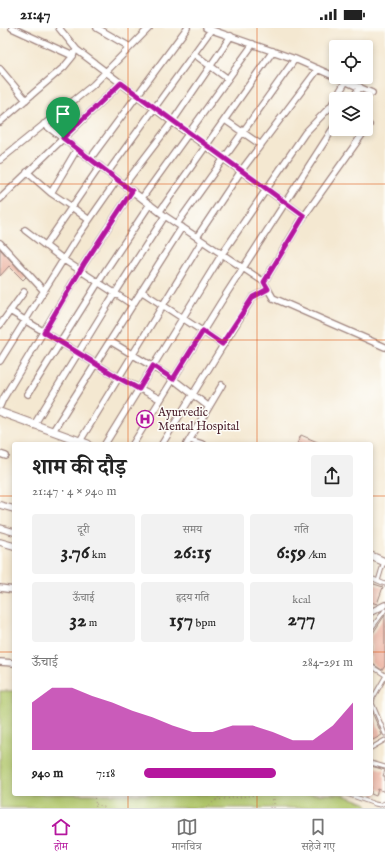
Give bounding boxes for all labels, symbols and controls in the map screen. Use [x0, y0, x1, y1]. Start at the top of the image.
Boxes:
text: 21:47 [20, 5, 51, 24]
map controls [329, 40, 373, 136]
button: locate [329, 40, 373, 84]
button: layers [329, 92, 373, 136]
pin [46, 97, 80, 138]
icon: arrive [52, 103, 74, 125]
place label: Ayurvedic Mental Hospital [157, 405, 240, 435]
hospital icon: Ayurvedic Mental Hospital [135, 409, 155, 429]
text: शाम की दौड़ [32, 454, 126, 482]
button: share [311, 455, 353, 497]
text: 21:47 · 4 × 940 m [32, 483, 116, 500]
text: दूरी [78, 523, 89, 537]
text: समय [183, 523, 202, 537]
text: गति [294, 523, 309, 537]
text: 3.76 [61, 540, 89, 565]
text: 26:15 [174, 540, 211, 565]
text: 6:59 [276, 540, 306, 565]
text: km [89, 548, 106, 562]
text: /km [306, 548, 327, 562]
text: ऊँचाई [73, 591, 94, 605]
text: हृदय गति [176, 591, 209, 605]
text: kcal [292, 593, 311, 607]
text: 277 [288, 607, 315, 632]
text: 32 [70, 608, 86, 633]
text: 157 [169, 608, 193, 633]
text: m [86, 616, 97, 630]
text: bpm [193, 616, 216, 630]
text: ऊँचाई [32, 654, 58, 671]
text: 284–291 m [302, 654, 353, 671]
text: 940 m [32, 765, 63, 782]
text: 7:18 [96, 765, 115, 782]
tab: होम [50, 816, 72, 857]
tab: मानचित्र [172, 816, 202, 857]
tab: सहेजे गए [301, 816, 335, 857]

